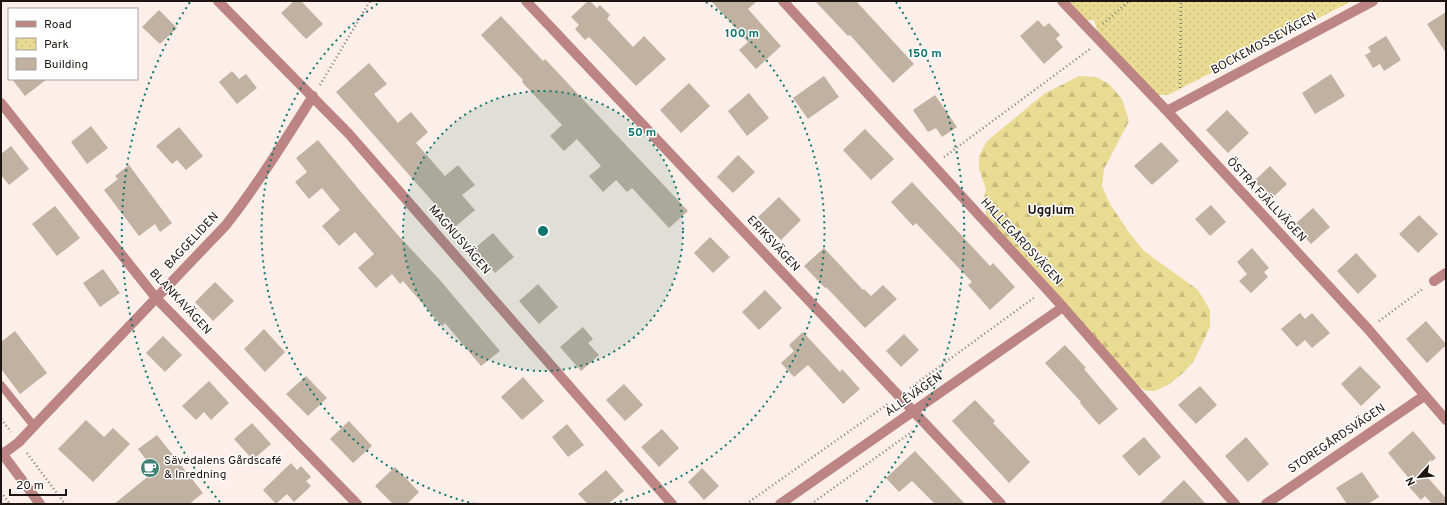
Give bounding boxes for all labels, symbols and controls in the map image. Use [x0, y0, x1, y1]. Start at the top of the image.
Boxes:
legend [8, 8, 138, 80]
street label: BOCKEMOSSEVÄGEN [1208, 9, 1320, 79]
text: Road [44, 17, 72, 33]
text: 100 m [725, 26, 759, 42]
text: Park [44, 37, 69, 53]
text: 150 m [908, 46, 942, 62]
text: Building [44, 57, 88, 73]
text: 50 m [628, 125, 656, 141]
street label: ÖSTRA FJÄLLVÄGEN [1223, 154, 1309, 246]
street label: HALLEGÅRDSVÄGEN [976, 195, 1066, 289]
street label: MAGNUSVÄGEN [424, 202, 494, 278]
district label: Ugglum [1027, 203, 1075, 219]
street label: BAGGELIDEN [161, 209, 223, 273]
street label: ERIKSVÄGEN [743, 213, 803, 275]
centre of rings [536, 224, 550, 238]
street label: BLANKAVÄGEN [145, 266, 215, 338]
street label: ALLÉVÄGEN [882, 369, 946, 421]
street label: STOREGÅRDSVÄGEN [1285, 400, 1389, 478]
place label: Sävedalens Gårdscafé & Inredning [164, 453, 282, 483]
cafe icon: Sävedalens Gårdscafé & Inredning [139, 457, 161, 479]
north arrow [1399, 457, 1439, 497]
scale bar [10, 471, 66, 497]
text: N [1403, 474, 1419, 488]
text: 20 m [16, 478, 44, 494]

